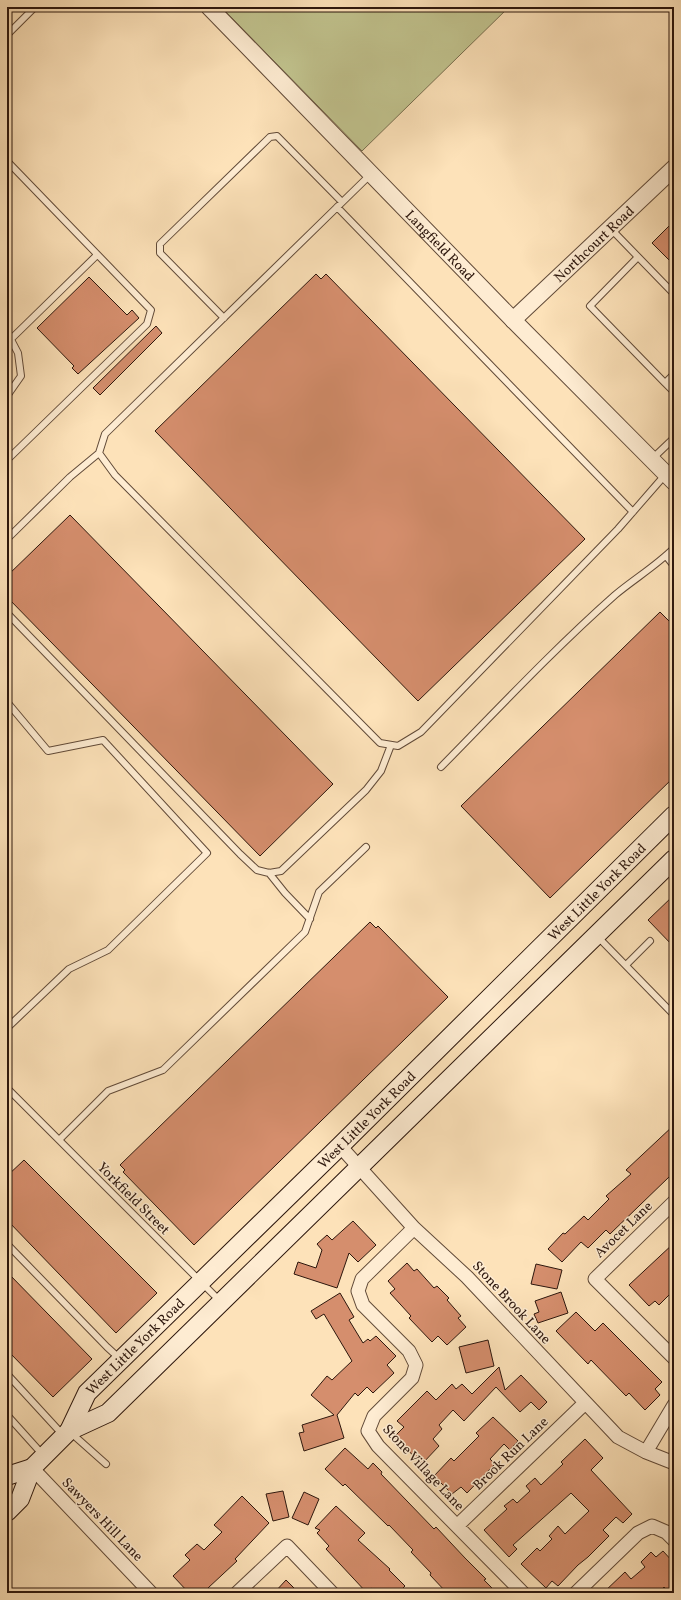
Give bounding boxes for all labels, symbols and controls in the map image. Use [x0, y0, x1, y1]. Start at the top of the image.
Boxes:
street label: Northcourt Road [550, 202, 639, 287]
street label: Langfield Road [400, 206, 478, 286]
street label: West Little York Road [544, 840, 651, 946]
street label: West Little York Road [314, 1068, 421, 1174]
street label: Yorkfield Street [92, 1159, 173, 1240]
street label: Avocet Lane [591, 1197, 658, 1263]
street label: Stone Brook Lane [467, 1257, 555, 1349]
street label: West Little York Road [82, 1295, 190, 1400]
street label: Brook Run Lane [469, 1413, 553, 1495]
street label: Stone Village Lane [378, 1421, 468, 1516]
street label: Sawyers Hill Lane [57, 1474, 147, 1566]

